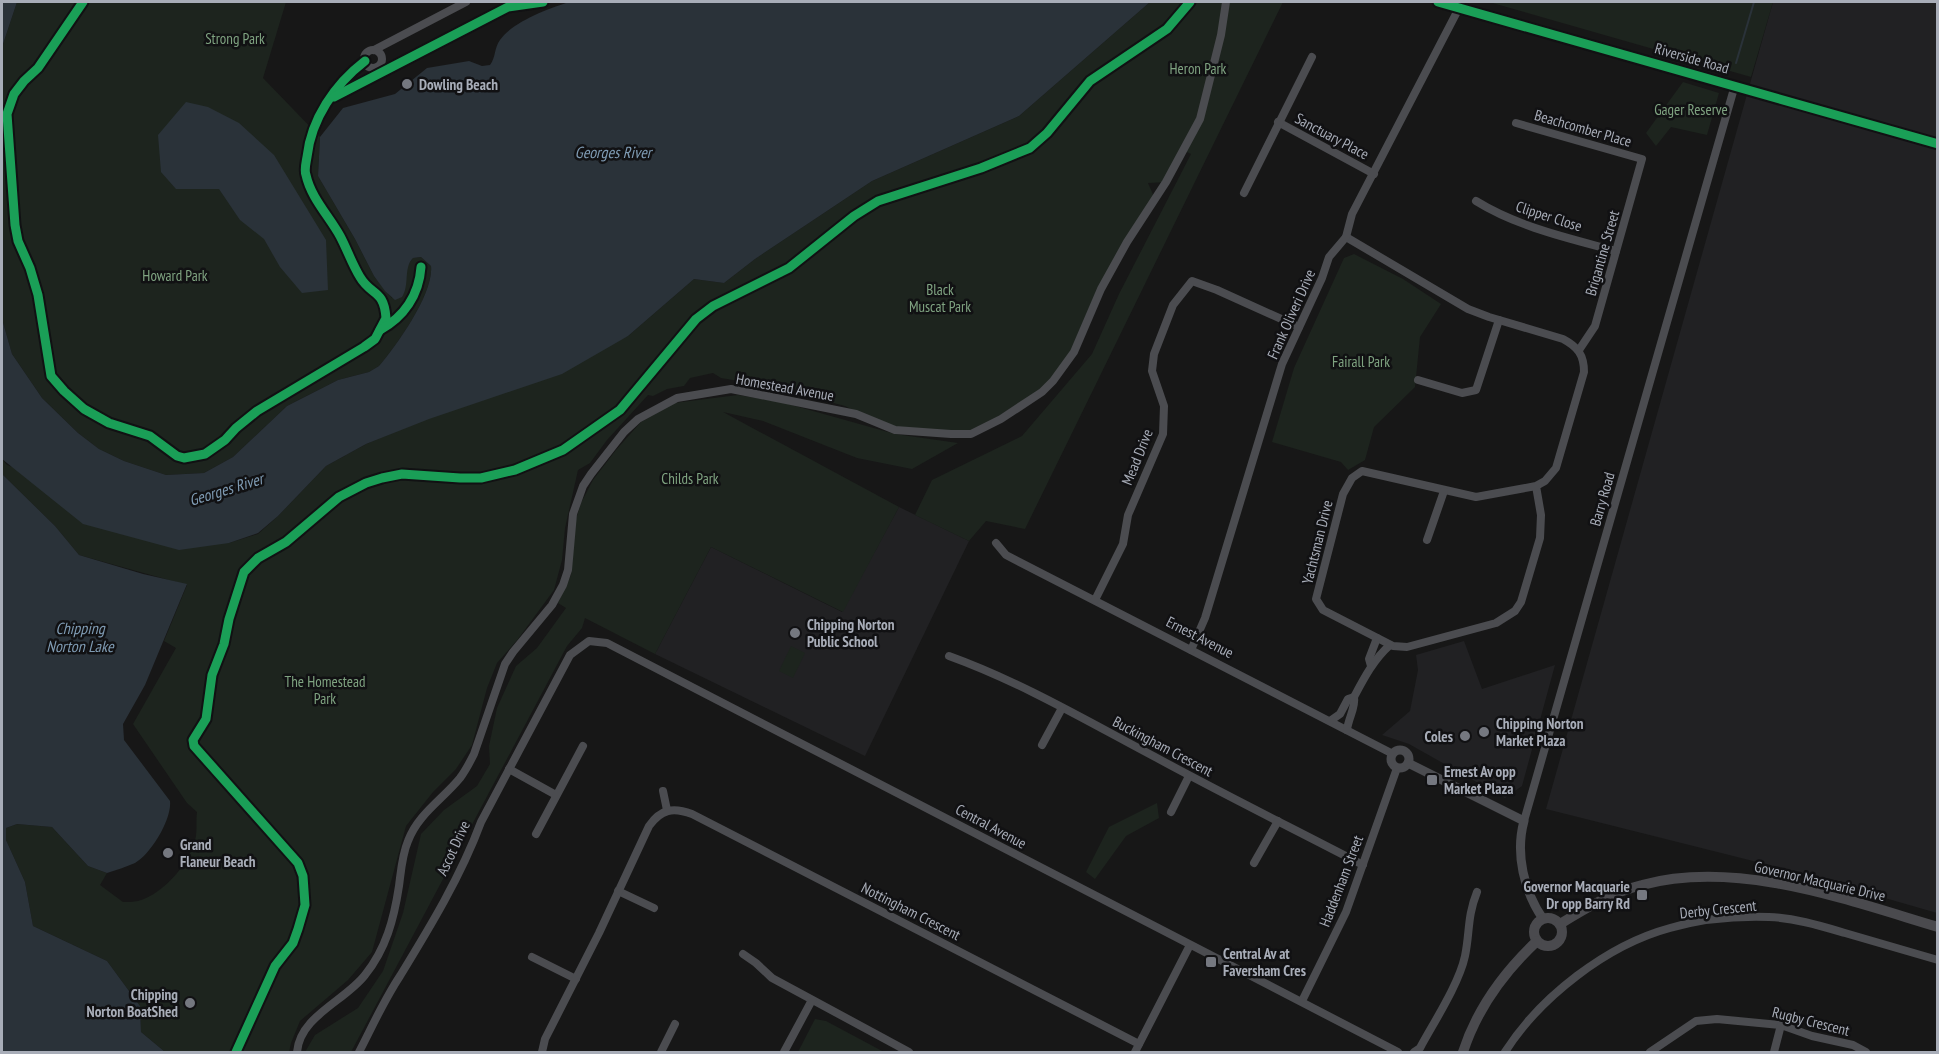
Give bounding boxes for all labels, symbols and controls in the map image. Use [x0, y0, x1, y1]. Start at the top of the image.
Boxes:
park label: Strong Park [205, 29, 265, 48]
street label: Riverside Road [1653, 38, 1731, 78]
park label: Heron Park [1170, 59, 1227, 78]
place label: Dowling Beach [419, 75, 498, 94]
marker: Dowling Beach [400, 77, 414, 91]
park label: Gager Reserve [1654, 100, 1728, 119]
street label: Beachcomber Place [1532, 105, 1634, 151]
street label: Sanctuary Place [1292, 109, 1372, 163]
water label: Georges River [575, 142, 654, 162]
street label: Clipper Close [1514, 196, 1584, 236]
street label: Brigantine Street [1581, 208, 1623, 298]
park label: Howard Park [142, 266, 208, 285]
street label: Frank Oliveri Drive [1263, 266, 1319, 362]
park label: Black Muscat Park [909, 280, 971, 316]
park label: Fairall Park [1332, 352, 1390, 371]
street label: Homestead Avenue [735, 369, 835, 405]
street label: Mead Drive [1117, 426, 1157, 488]
water label: Georges River [187, 468, 268, 510]
park label: Childs Park [661, 469, 719, 488]
street label: Barry Road [1585, 470, 1619, 528]
street label: Yachtsman Drive [1297, 498, 1337, 586]
street label: Ernest Avenue [1163, 612, 1237, 662]
place label: Chipping Norton Public School [807, 615, 895, 651]
water label: Chipping Norton Lake [46, 618, 115, 656]
marker: Chipping Norton Public School [788, 626, 802, 640]
park label: The Homestead Park [285, 672, 365, 708]
street label: Buckingham Crescent [1110, 712, 1216, 780]
place label: Chipping Norton Market Plaza [1496, 714, 1584, 750]
marker: Chipping Norton Market Plaza [1477, 725, 1491, 739]
place label: Coles [1425, 727, 1453, 746]
marker: Coles [1458, 729, 1472, 743]
place label: Ernest Av opp Market Plaza [1444, 762, 1516, 798]
marker: Ernest Av opp Market Plaza [1425, 773, 1439, 787]
street label: Central Avenue [952, 799, 1030, 853]
street label: Ascot Drive [432, 818, 474, 878]
street label: Haddenham Street [1315, 833, 1367, 929]
place label: Grand Flaneur Beach [180, 835, 256, 871]
marker: Grand Flaneur Beach [161, 846, 175, 860]
street label: Governor Macquarie Drive [1753, 857, 1887, 905]
place label: Governor Macquarie Dr opp Barry Rd [1523, 877, 1630, 913]
street label: Nottingham Crescent [858, 878, 964, 944]
marker: Governor Macquarie Dr opp Barry Rd [1635, 888, 1649, 902]
street label: Derby Crescent [1679, 896, 1757, 922]
place label: Central Av at Faversham Cres [1223, 944, 1306, 980]
marker: Central Av at Faversham Cres [1204, 955, 1218, 969]
place label: Chipping Norton BoatShed [87, 985, 178, 1021]
marker: Chipping Norton BoatShed [183, 996, 197, 1010]
street label: Rugby Crescent [1770, 1002, 1852, 1040]

